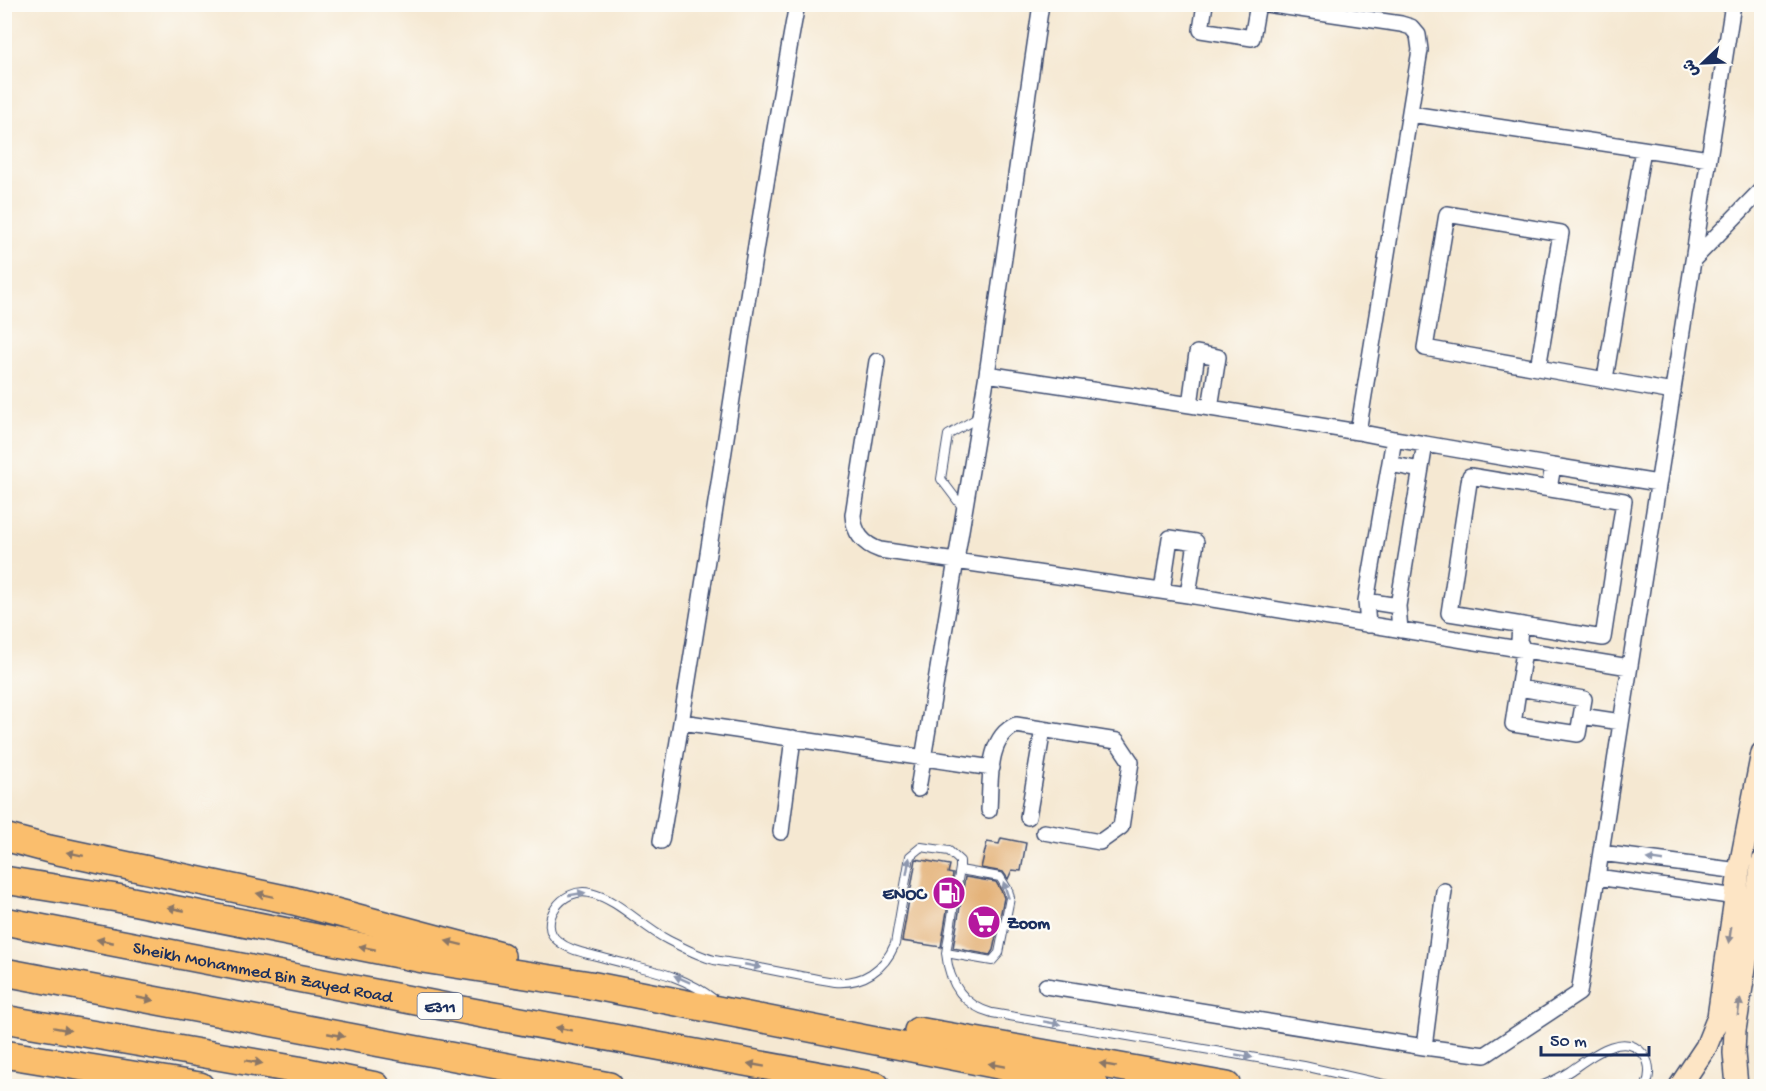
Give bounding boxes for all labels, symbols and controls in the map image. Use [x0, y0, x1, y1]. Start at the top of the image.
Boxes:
north arrow [1673, 33, 1733, 93]
text: ش [1680, 56, 1705, 79]
one-way arrow [65, 849, 84, 858]
one-way arrow [904, 856, 913, 875]
one-way arrow [1645, 856, 1664, 865]
fuel station icon: ENOC [931, 875, 967, 911]
one-way arrow [1001, 881, 1010, 899]
place label: ENOC [882, 885, 928, 906]
one-way arrow [568, 889, 587, 898]
one-way arrow [256, 890, 275, 899]
one-way arrow [166, 904, 185, 913]
supermarket icon: Zoom [966, 904, 1002, 940]
place label: Zoom [1007, 914, 1050, 935]
one-way arrow [1726, 925, 1735, 944]
one-way arrow [95, 936, 114, 945]
street label: Sheikh Mohammed Bin Zayed Road [131, 938, 396, 1010]
one-way arrow [445, 938, 463, 948]
one-way arrow [358, 942, 376, 952]
one-way arrow [744, 962, 763, 971]
one-way arrow [673, 974, 691, 984]
road number: E311 [418, 993, 462, 1019]
one-way arrow [135, 995, 154, 1004]
one-way arrow [1734, 998, 1743, 1017]
one-way arrow [1043, 1019, 1062, 1028]
scale bar [1541, 1019, 1649, 1057]
one-way arrow [53, 1024, 72, 1033]
one-way arrow [555, 1024, 574, 1033]
one-way arrow [327, 1031, 346, 1040]
text: 50 m [1550, 1032, 1587, 1053]
one-way arrow [1235, 1051, 1254, 1060]
one-way arrow [245, 1058, 264, 1067]
one-way arrow [747, 1060, 766, 1069]
one-way arrow [987, 1060, 1006, 1069]
one-way arrow [1098, 1060, 1117, 1069]

